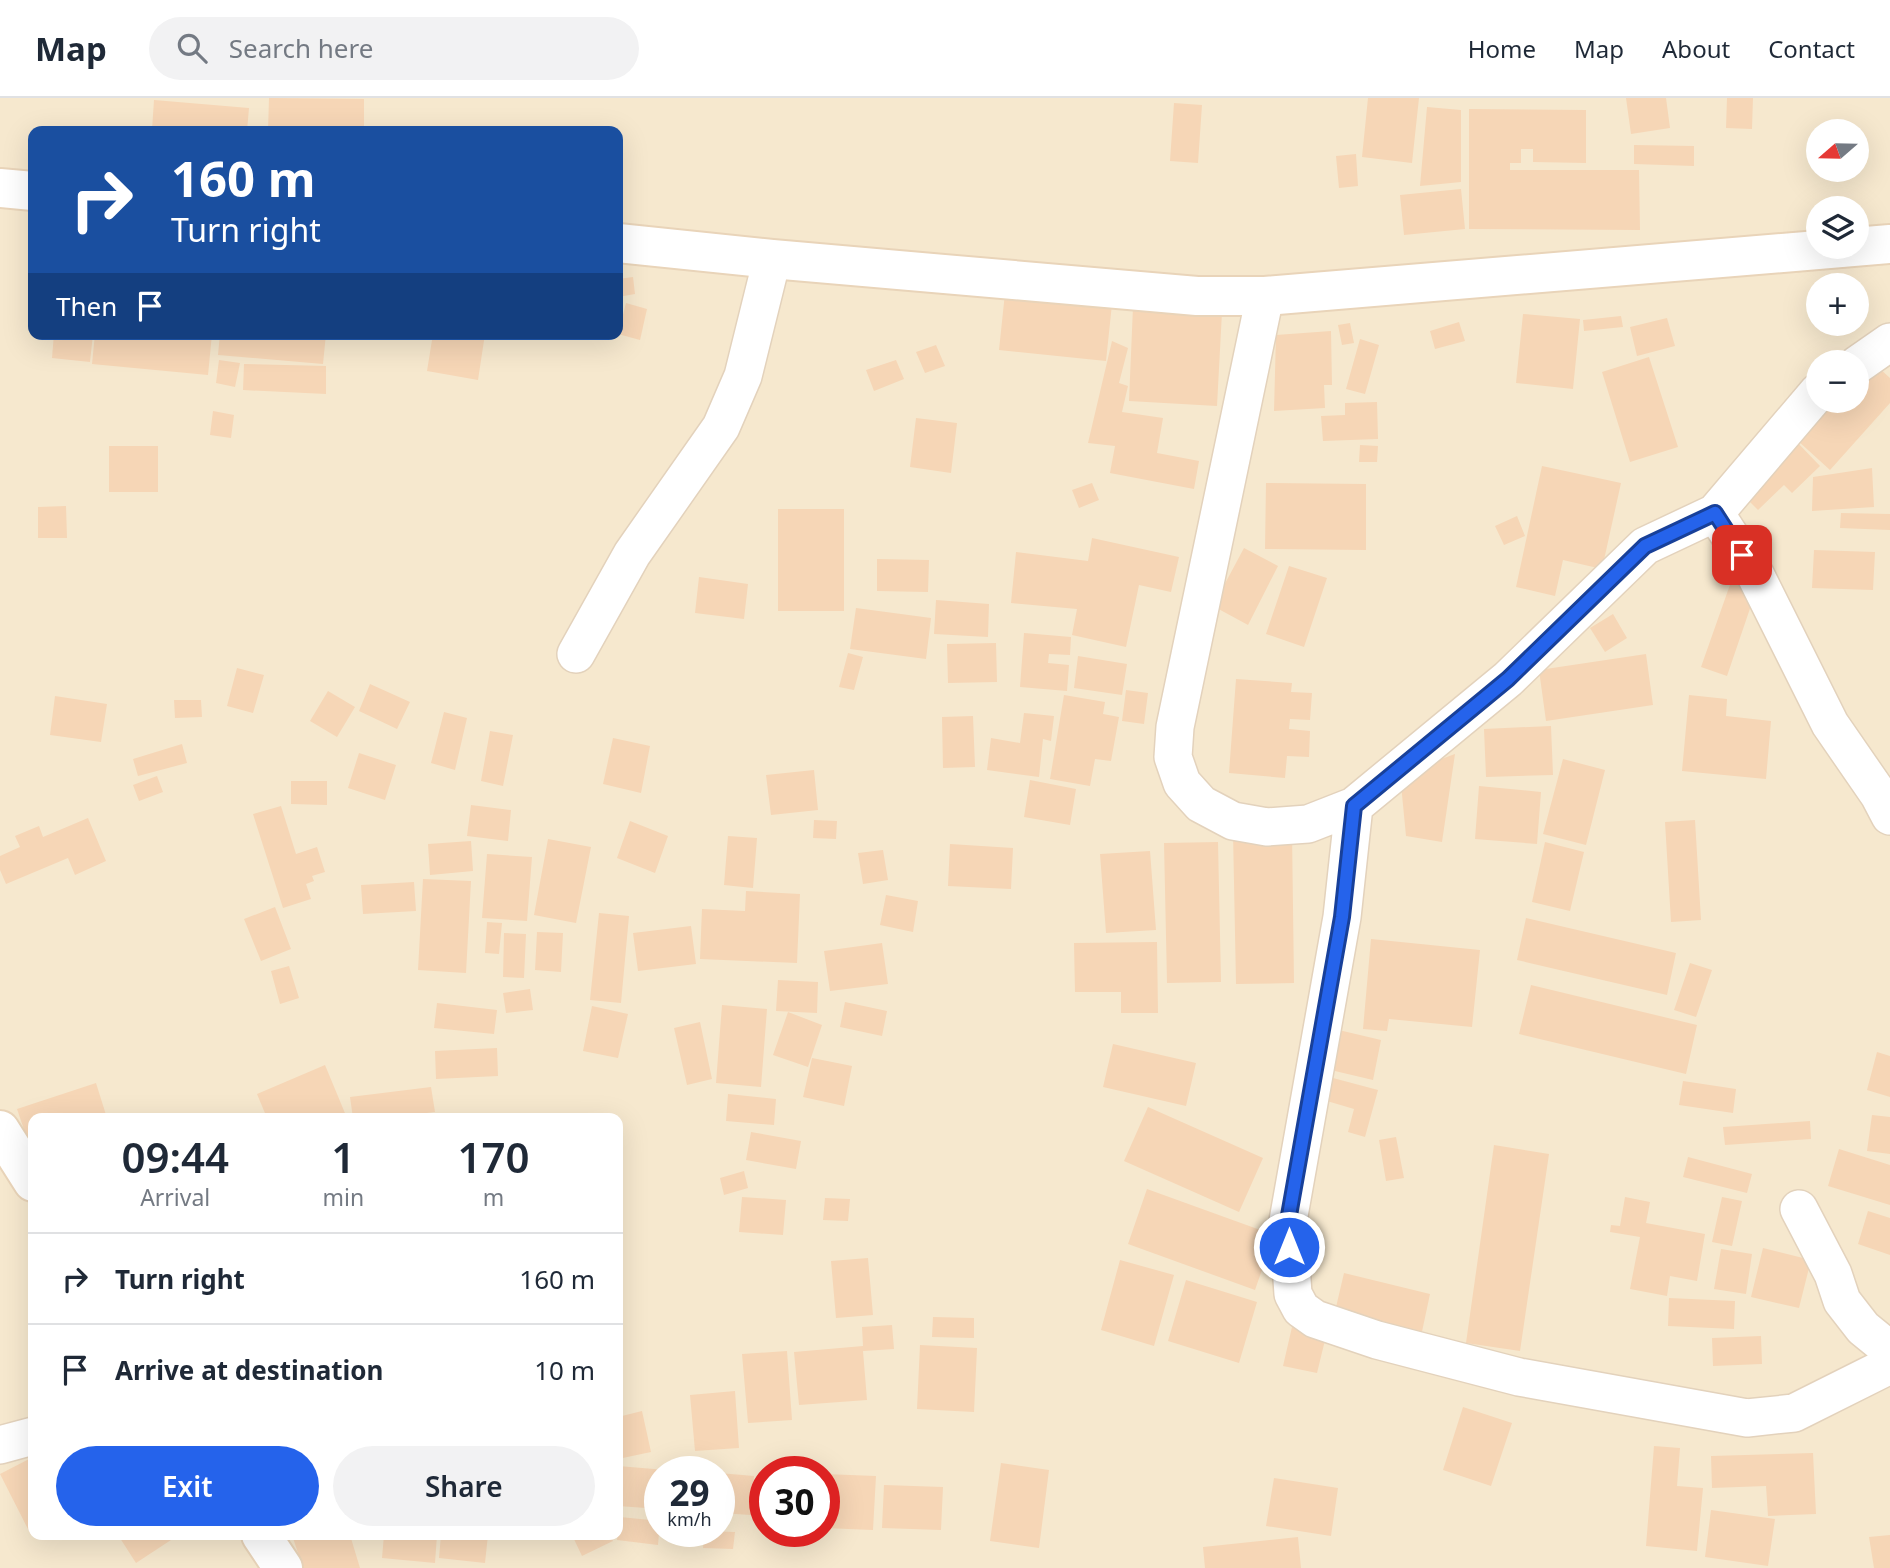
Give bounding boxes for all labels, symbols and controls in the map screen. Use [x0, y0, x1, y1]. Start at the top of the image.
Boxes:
search box [149, 17, 639, 80]
text: Map [35, 26, 107, 71]
icon: search [173, 29, 211, 67]
text: Search here [229, 30, 373, 66]
text: Home [1468, 32, 1536, 65]
text: Map [1574, 32, 1624, 65]
text: About [1662, 32, 1730, 65]
text: Contact [1768, 32, 1855, 65]
north arrow [1806, 119, 1869, 182]
map controls [1806, 119, 1869, 413]
text: 160 m [171, 145, 316, 211]
icon: right [56, 154, 147, 245]
button: layers [1806, 196, 1869, 259]
text: Turn right [171, 208, 321, 251]
button: + [1806, 273, 1869, 336]
icon: arrive [131, 287, 169, 325]
text: Then [56, 288, 117, 324]
button: − [1806, 350, 1869, 413]
pin [1712, 525, 1772, 585]
icon: arrive [1723, 536, 1761, 574]
text: 09:44 [121, 1128, 229, 1185]
text: 1 [331, 1128, 355, 1185]
text: 170 [458, 1128, 530, 1185]
text: Arrival [140, 1181, 210, 1213]
text: min [322, 1181, 364, 1213]
text: m [483, 1181, 504, 1213]
position arrow [1252, 1210, 1326, 1284]
icon: right [56, 1260, 94, 1298]
text: Turn right [115, 1261, 245, 1297]
text: 160 m [519, 1261, 595, 1297]
icon: arrive [56, 1351, 94, 1389]
text: Arrive at destination [115, 1352, 384, 1388]
text: 10 m [534, 1352, 595, 1388]
button: Exit [56, 1446, 319, 1526]
button: Share [333, 1446, 595, 1526]
speed limit sign: 30 [749, 1456, 840, 1547]
text: 29 [669, 1469, 710, 1516]
text: km/h [667, 1507, 712, 1531]

